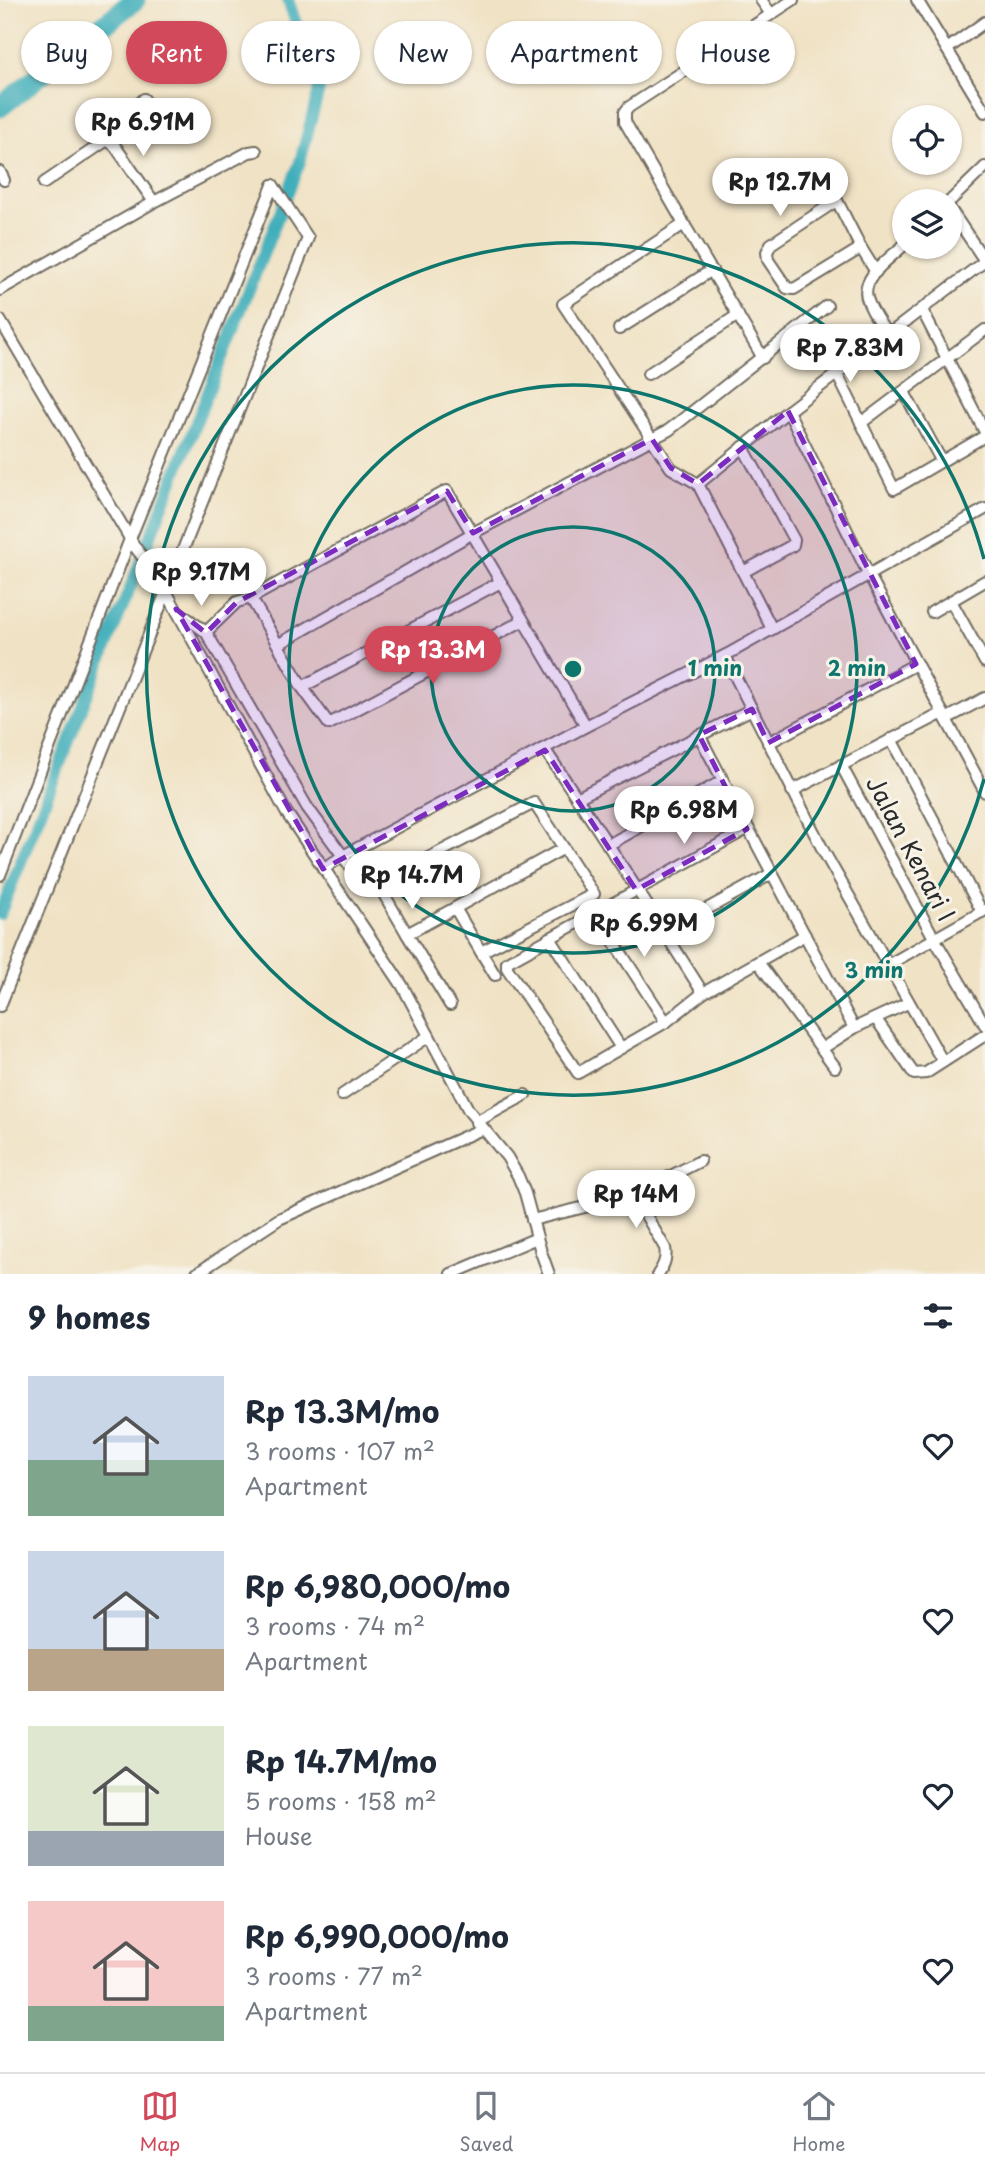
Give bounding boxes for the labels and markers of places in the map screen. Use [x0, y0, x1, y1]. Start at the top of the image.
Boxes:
pin: Rp 6.91M [71, 99, 215, 158]
pin: Rp 12.7M [708, 158, 852, 218]
pin: Rp 7.83M [778, 324, 922, 384]
pin: Rp 9.17M [129, 548, 273, 608]
pin: Rp 13.3M [361, 626, 505, 686]
centre of rings [561, 657, 585, 681]
pin: Rp 6.98M [612, 786, 756, 846]
pin: Rp 14.7M [340, 852, 484, 911]
pin: Rp 6.99M [572, 900, 716, 959]
pin: Rp 14M [579, 1170, 693, 1230]

